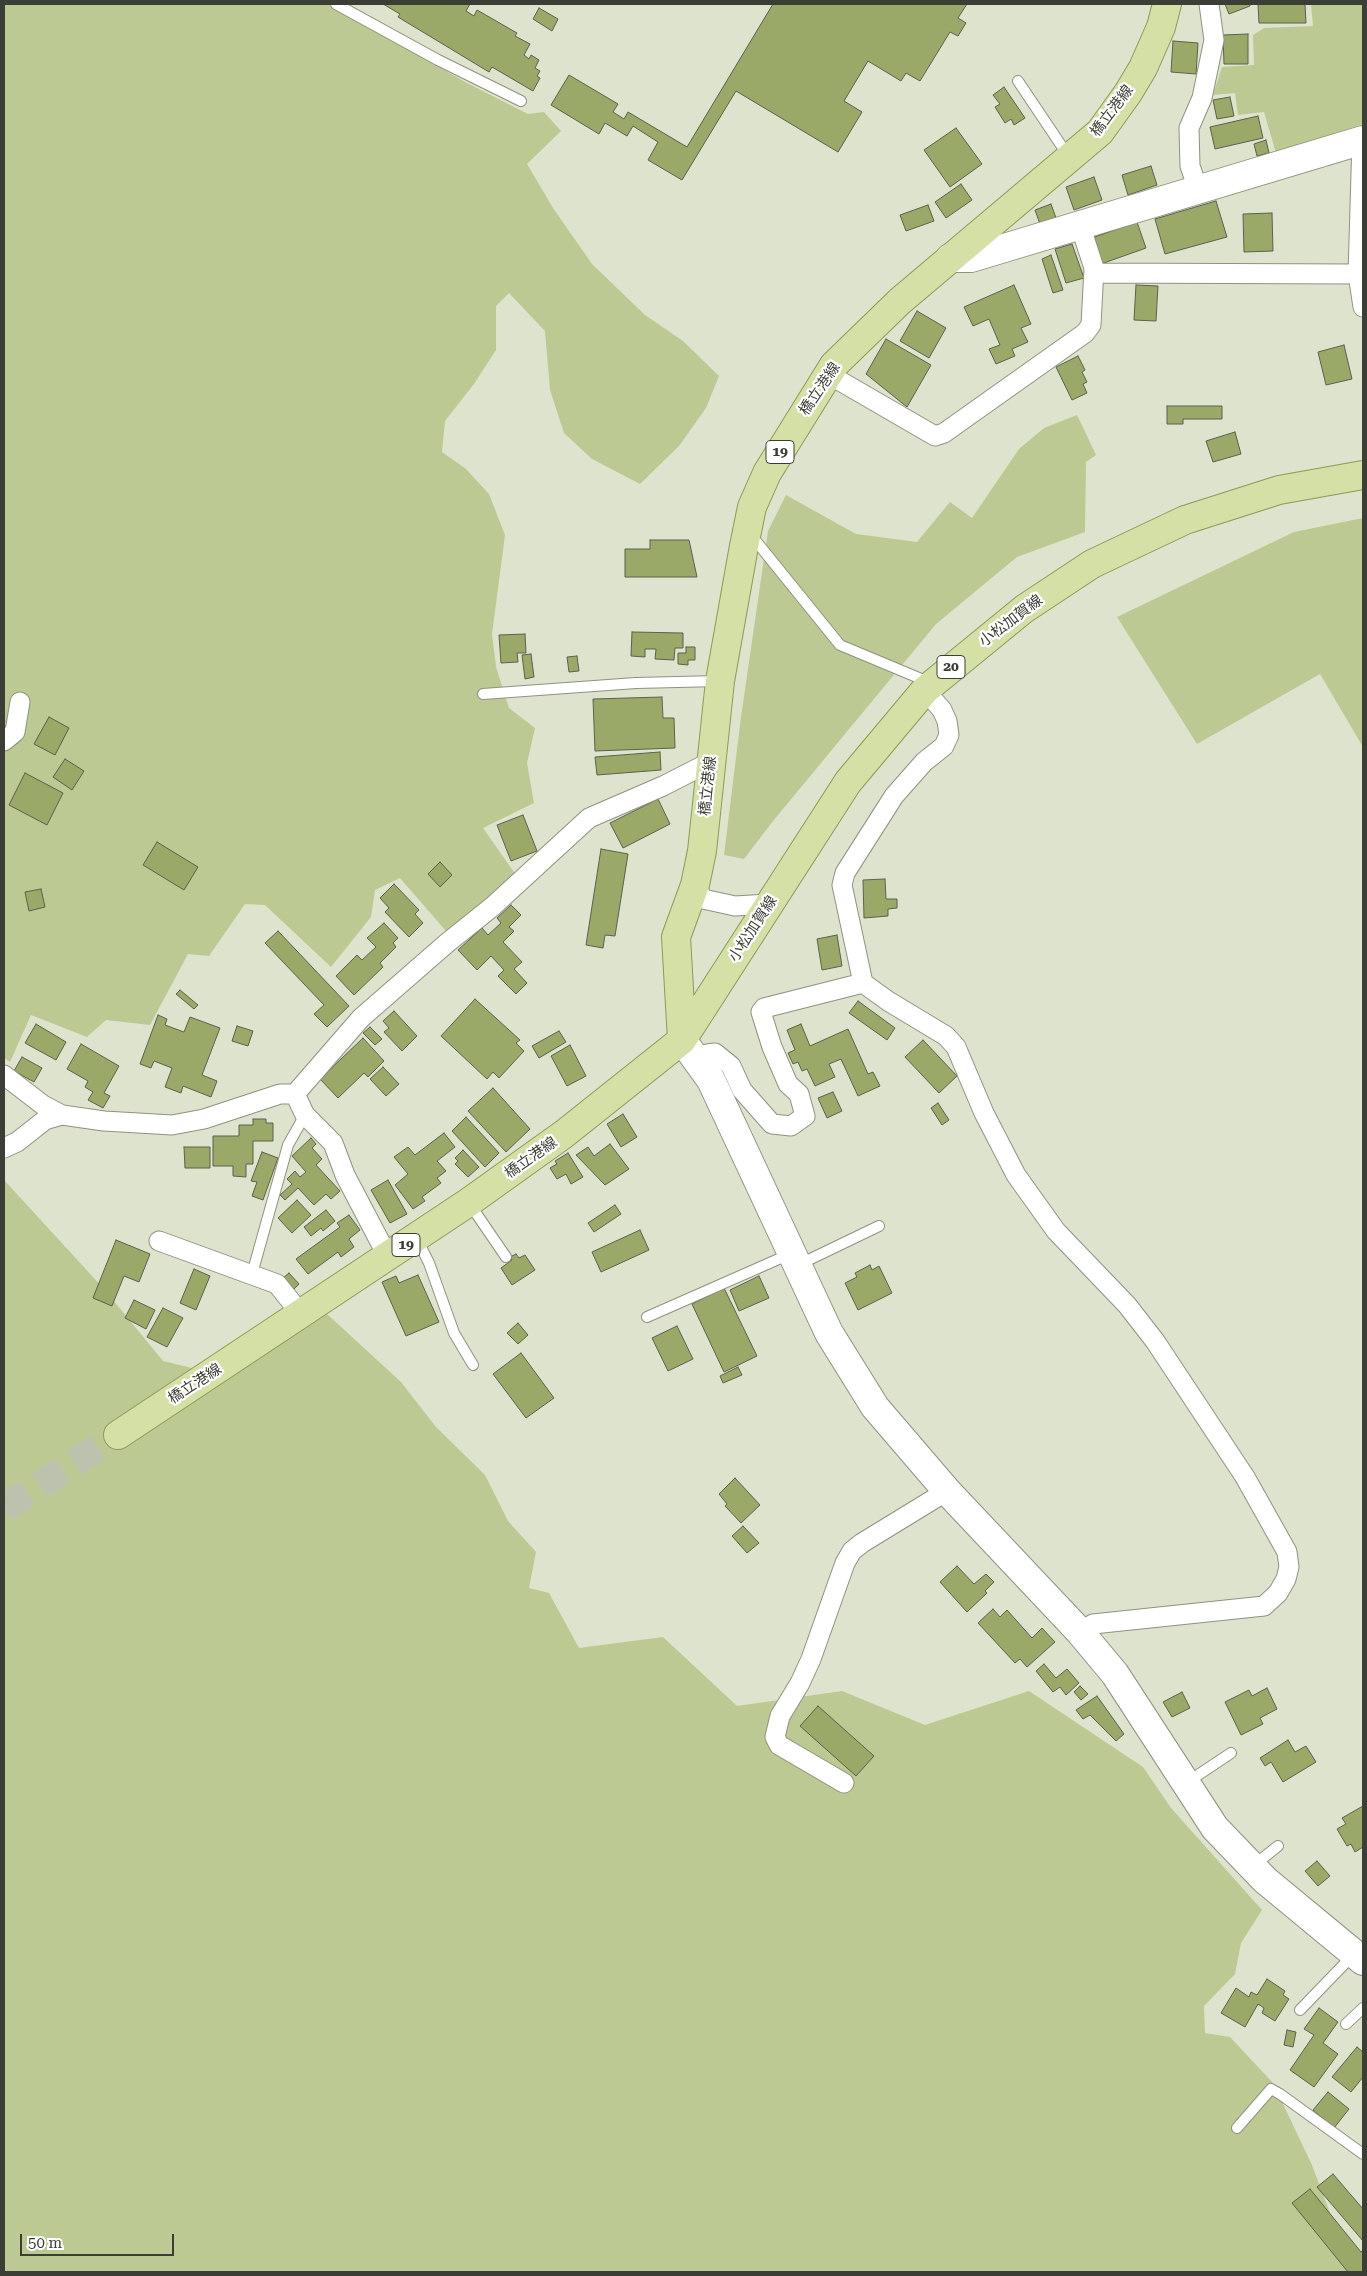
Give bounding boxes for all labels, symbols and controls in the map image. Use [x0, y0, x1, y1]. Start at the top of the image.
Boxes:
street label: 橋立港線 [1087, 82, 1137, 140]
street label: 橋立港線 [796, 359, 844, 419]
road number: 19 [766, 441, 794, 464]
street label: 小松加賀線 [976, 591, 1046, 651]
road number: 20 [937, 656, 965, 679]
street label: 橋立港線 [696, 755, 720, 817]
street label: 小松加賀線 [725, 893, 781, 965]
street label: 橋立港線 [501, 1133, 561, 1183]
road number: 19 [392, 1234, 420, 1256]
street label: 橋立港線 [165, 1360, 225, 1408]
scale bar [22, 2224, 176, 2256]
text: 50 m [28, 2234, 62, 2252]

